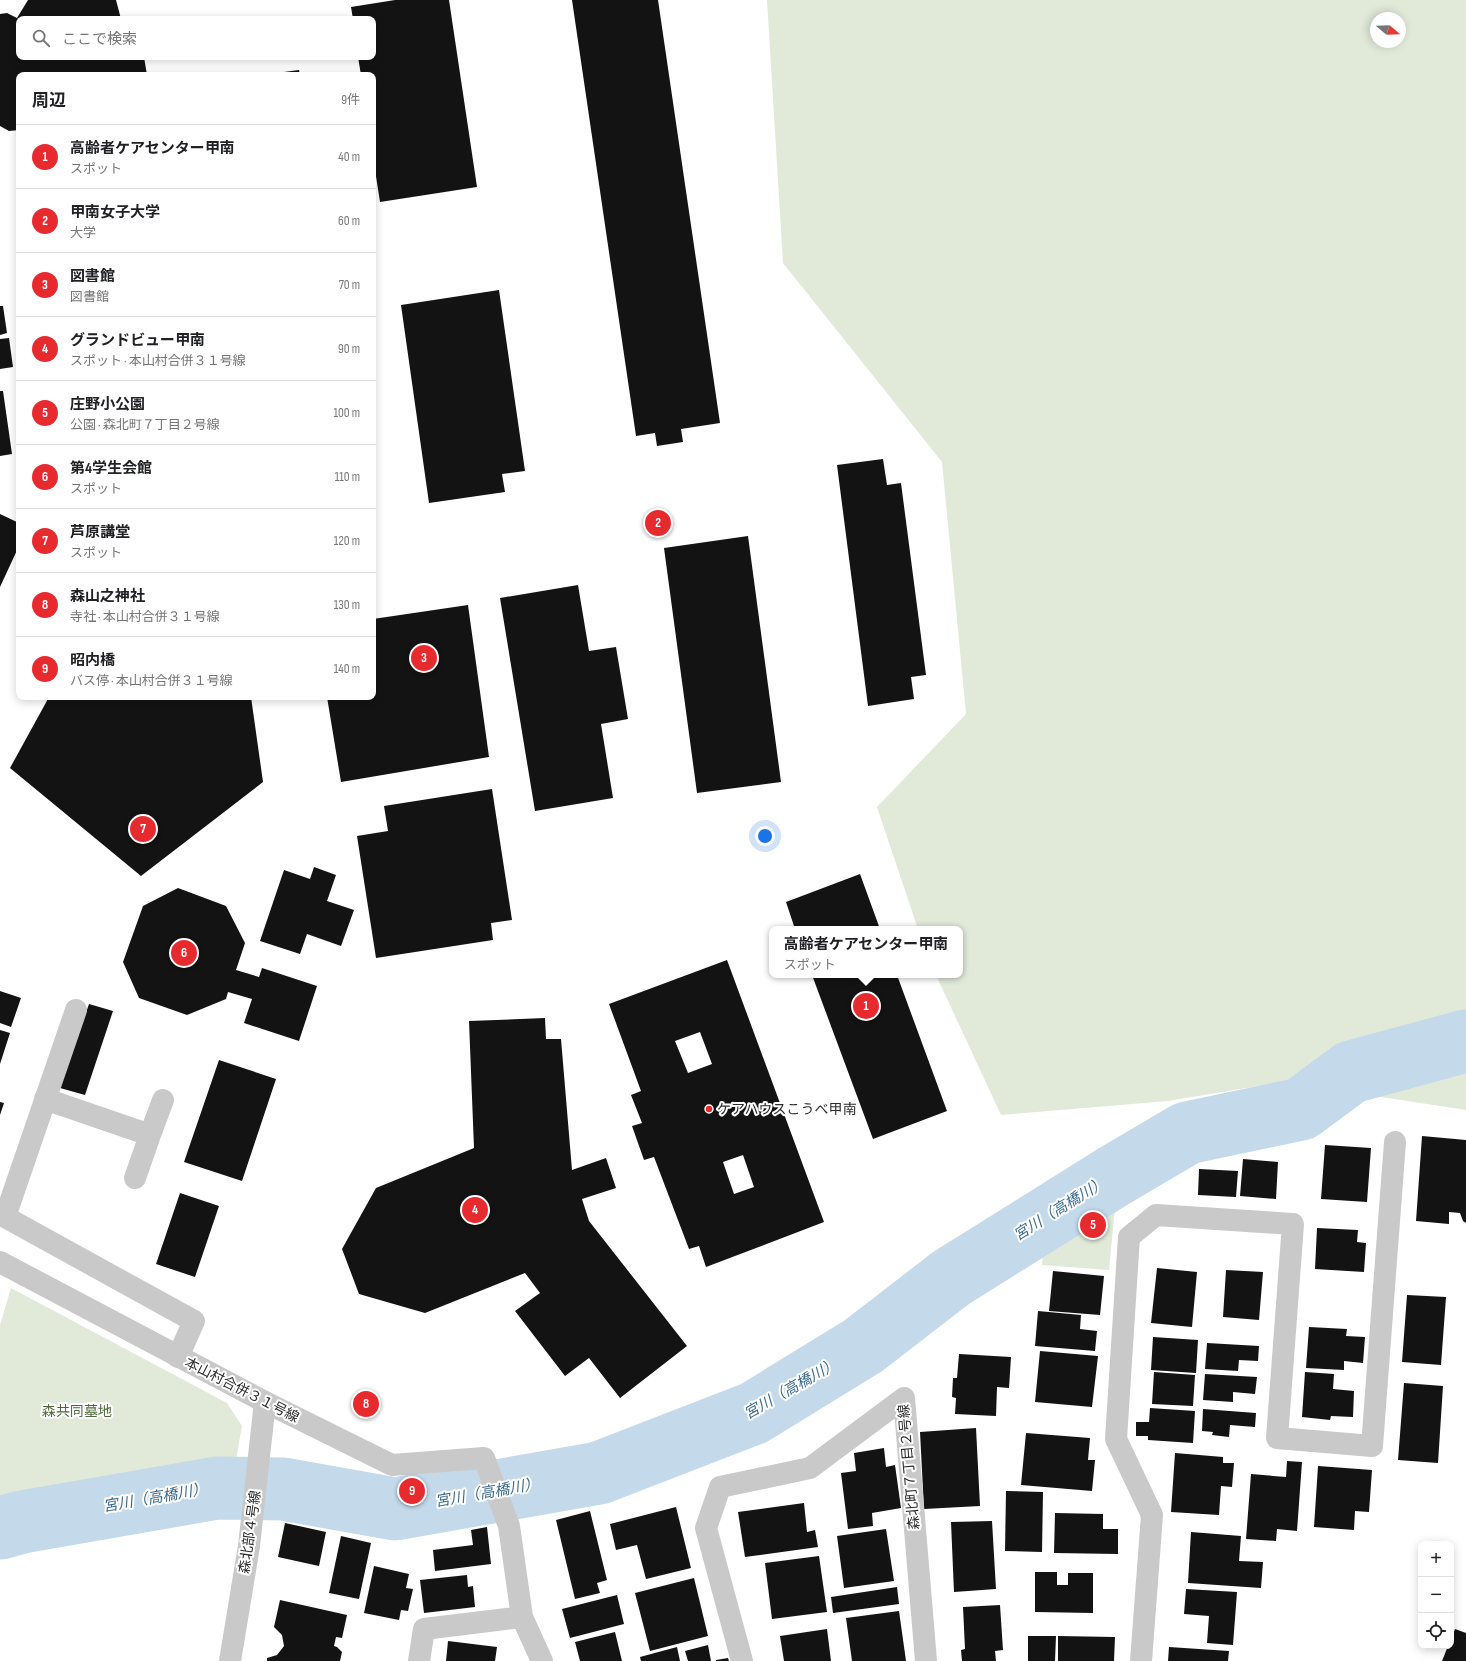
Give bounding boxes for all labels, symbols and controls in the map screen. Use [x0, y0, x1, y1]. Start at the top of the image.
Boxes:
north arrow [1370, 12, 1406, 48]
search box [16, 16, 376, 60]
icon: search [30, 27, 52, 49]
text: ここで検索 [62, 30, 137, 49]
text: 周辺 [32, 91, 66, 111]
text: 9件 [341, 92, 360, 108]
text: 高齢者ケアセンター甲南 [70, 139, 235, 158]
text: 1 [42, 149, 48, 165]
text: 40 m [338, 149, 360, 165]
text: スポット [70, 161, 122, 177]
text: 甲南女子大学 [70, 203, 160, 222]
text: 2 [42, 213, 48, 229]
text: 60 m [338, 213, 360, 229]
text: 大学 [70, 225, 96, 241]
text: 図書館 [70, 267, 115, 286]
text: 3 [42, 277, 48, 293]
text: 70 m [339, 277, 360, 293]
text: 図書館 [70, 289, 109, 305]
text: グランドビュー甲南 [70, 331, 205, 350]
text: 4 [42, 341, 48, 357]
text: 90 m [338, 341, 360, 357]
text: スポット · 本山村合併３１号線 [70, 353, 246, 369]
text: 庄野小公園 [70, 395, 145, 414]
text: 5 [42, 405, 48, 421]
text: 100 m [333, 405, 360, 421]
text: 公園 · 森北町７丁目２号線 [70, 417, 220, 433]
text: 第4学生会館 [70, 459, 152, 478]
text: 6 [42, 469, 48, 485]
text: 110 m [335, 469, 360, 485]
text: スポット [70, 481, 122, 497]
pin: 2 [645, 508, 671, 538]
text: 芦原講堂 [70, 523, 130, 542]
text: 7 [42, 533, 48, 549]
text: 120 m [334, 533, 360, 549]
text: スポット [70, 545, 122, 561]
text: 森山之神社 [70, 587, 145, 606]
text: 8 [42, 597, 48, 613]
text: 130 m [334, 597, 360, 613]
text: 寺社 · 本山村合併３１号線 [70, 609, 220, 625]
pin: 3 [411, 643, 437, 673]
text: 昭内橋 [70, 651, 115, 670]
text: 9 [42, 661, 48, 677]
text: 140 m [334, 661, 360, 677]
text: バス停 · 本山村合併３１号線 [70, 673, 233, 689]
pin: 7 [130, 814, 156, 844]
your location [755, 826, 775, 846]
popup [769, 926, 963, 978]
text: 高齢者ケアセンター甲南 [784, 935, 948, 954]
pin: 6 [171, 938, 197, 968]
text: スポット [784, 957, 836, 973]
pin: 1 [853, 991, 879, 1021]
place label: ケアハウスこうべ甲南 [717, 1101, 856, 1118]
marker: ケアハウスこうべ甲南 [704, 1104, 714, 1114]
water label: 宮川（高橋川） [1010, 1173, 1110, 1245]
pin: 4 [462, 1195, 488, 1225]
pin: 5 [1080, 1210, 1106, 1240]
street label: 本山村合併３１号線 [182, 1354, 302, 1426]
water label: 宮川（高橋川） [741, 1355, 841, 1423]
pin: 8 [353, 1389, 379, 1419]
park label: 森共同墓地 [42, 1403, 112, 1420]
street label: 森北町７丁目２号線 [895, 1403, 923, 1531]
water label: 宮川（高橋川） [434, 1475, 540, 1511]
pin: 9 [399, 1476, 425, 1506]
water label: 宮川（高橋川） [102, 1480, 208, 1516]
street label: 森北部４号線 [236, 1489, 264, 1575]
map controls [1418, 1541, 1454, 1649]
button: + [1418, 1541, 1454, 1577]
button: − [1418, 1577, 1454, 1613]
button: locate [1418, 1613, 1454, 1649]

